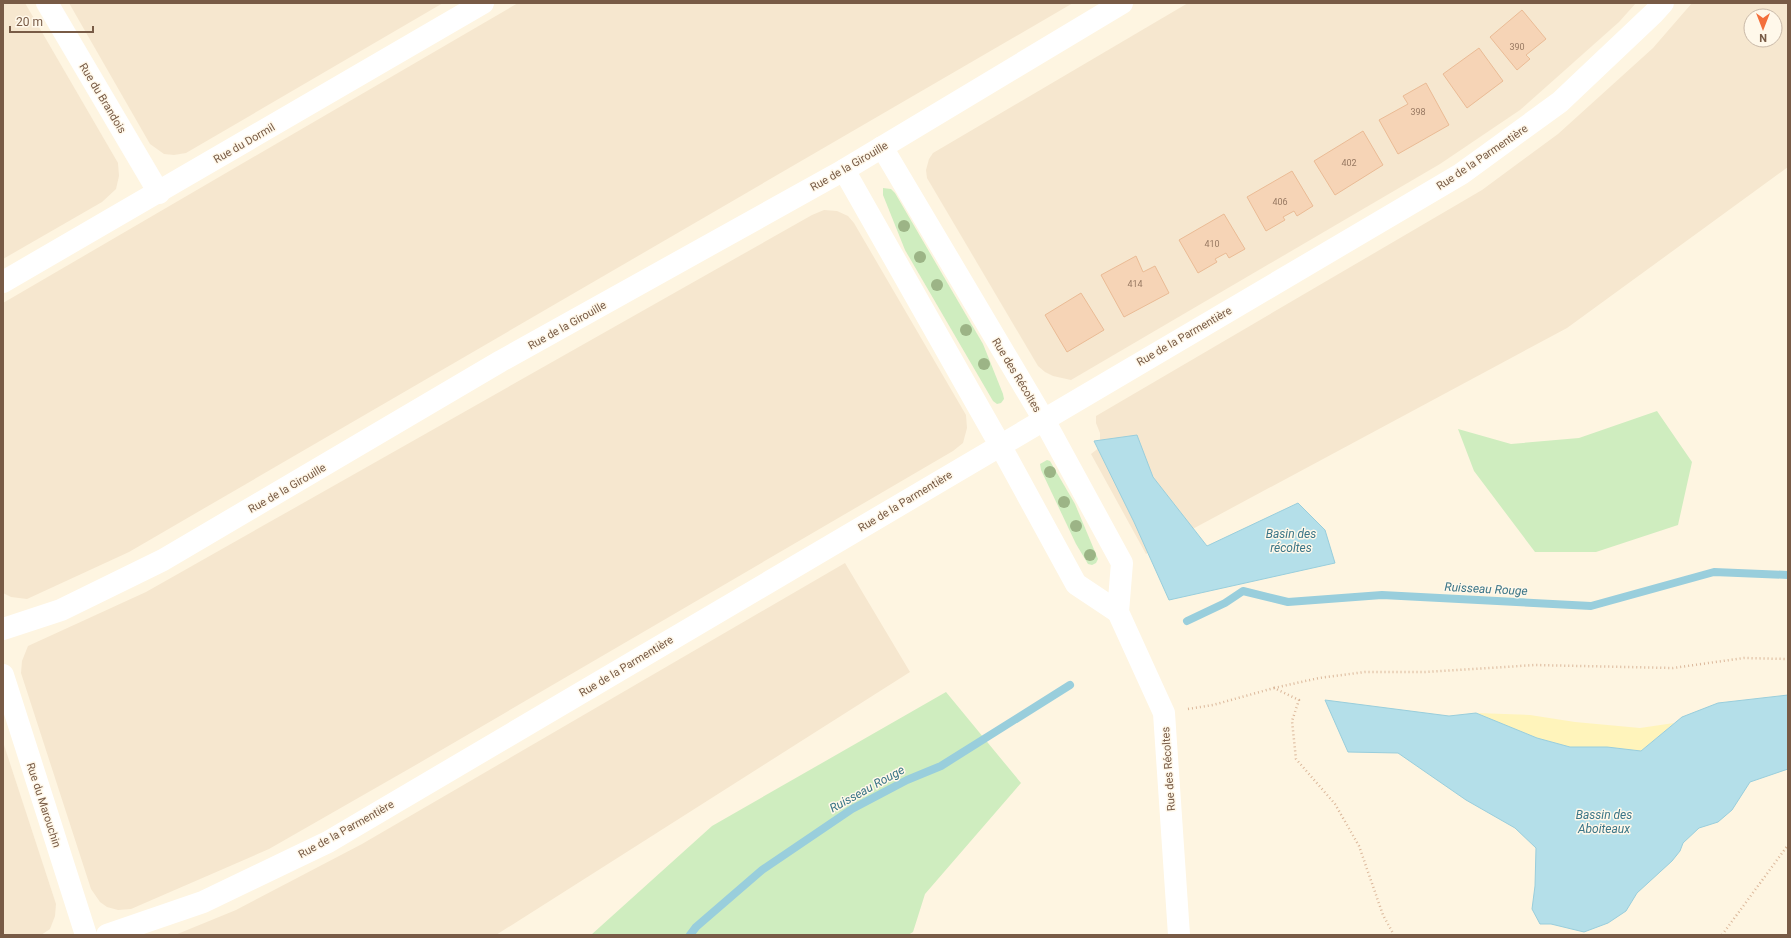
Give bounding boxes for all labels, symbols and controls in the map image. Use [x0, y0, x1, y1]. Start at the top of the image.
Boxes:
scale bar [10, 8, 93, 34]
north arrow [1743, 8, 1783, 48]
text: 20 m [16, 15, 43, 29]
text: N [1759, 31, 1767, 44]
house number: 390 [1509, 42, 1525, 52]
street label: Rue du Brandois [76, 61, 129, 136]
house number: 398 [1410, 107, 1426, 117]
street label: Rue du Dormil [211, 121, 277, 166]
street label: Rue de la Parmentière [1434, 122, 1531, 193]
street label: Rue de la Girouille [808, 139, 891, 194]
house number: 402 [1341, 158, 1357, 168]
house number: 406 [1272, 197, 1288, 207]
house number: 410 [1204, 239, 1220, 249]
house number: 414 [1127, 279, 1143, 289]
street label: Rue de la Girouille [526, 298, 609, 352]
street label: Rue de la Parmentière [1135, 304, 1234, 369]
street label: Rue des Récoltes [989, 336, 1044, 415]
street label: Rue de la Girouille [246, 461, 329, 516]
street label: Rue de la Parmentière [856, 468, 955, 535]
water label: Basin des récoltes [1266, 527, 1316, 555]
water label: Ruisseau Rouge [1444, 580, 1528, 598]
street label: Rue de la Parmentière [577, 633, 676, 700]
street label: Rue des Récoltes [1159, 726, 1178, 811]
street label: Rue du Marouchin [24, 761, 63, 849]
water label: Ruisseau Rouge [827, 763, 907, 815]
street label: Rue de la Parmentière [296, 798, 396, 861]
water label: Bassin des Aboiteaux [1576, 808, 1632, 836]

